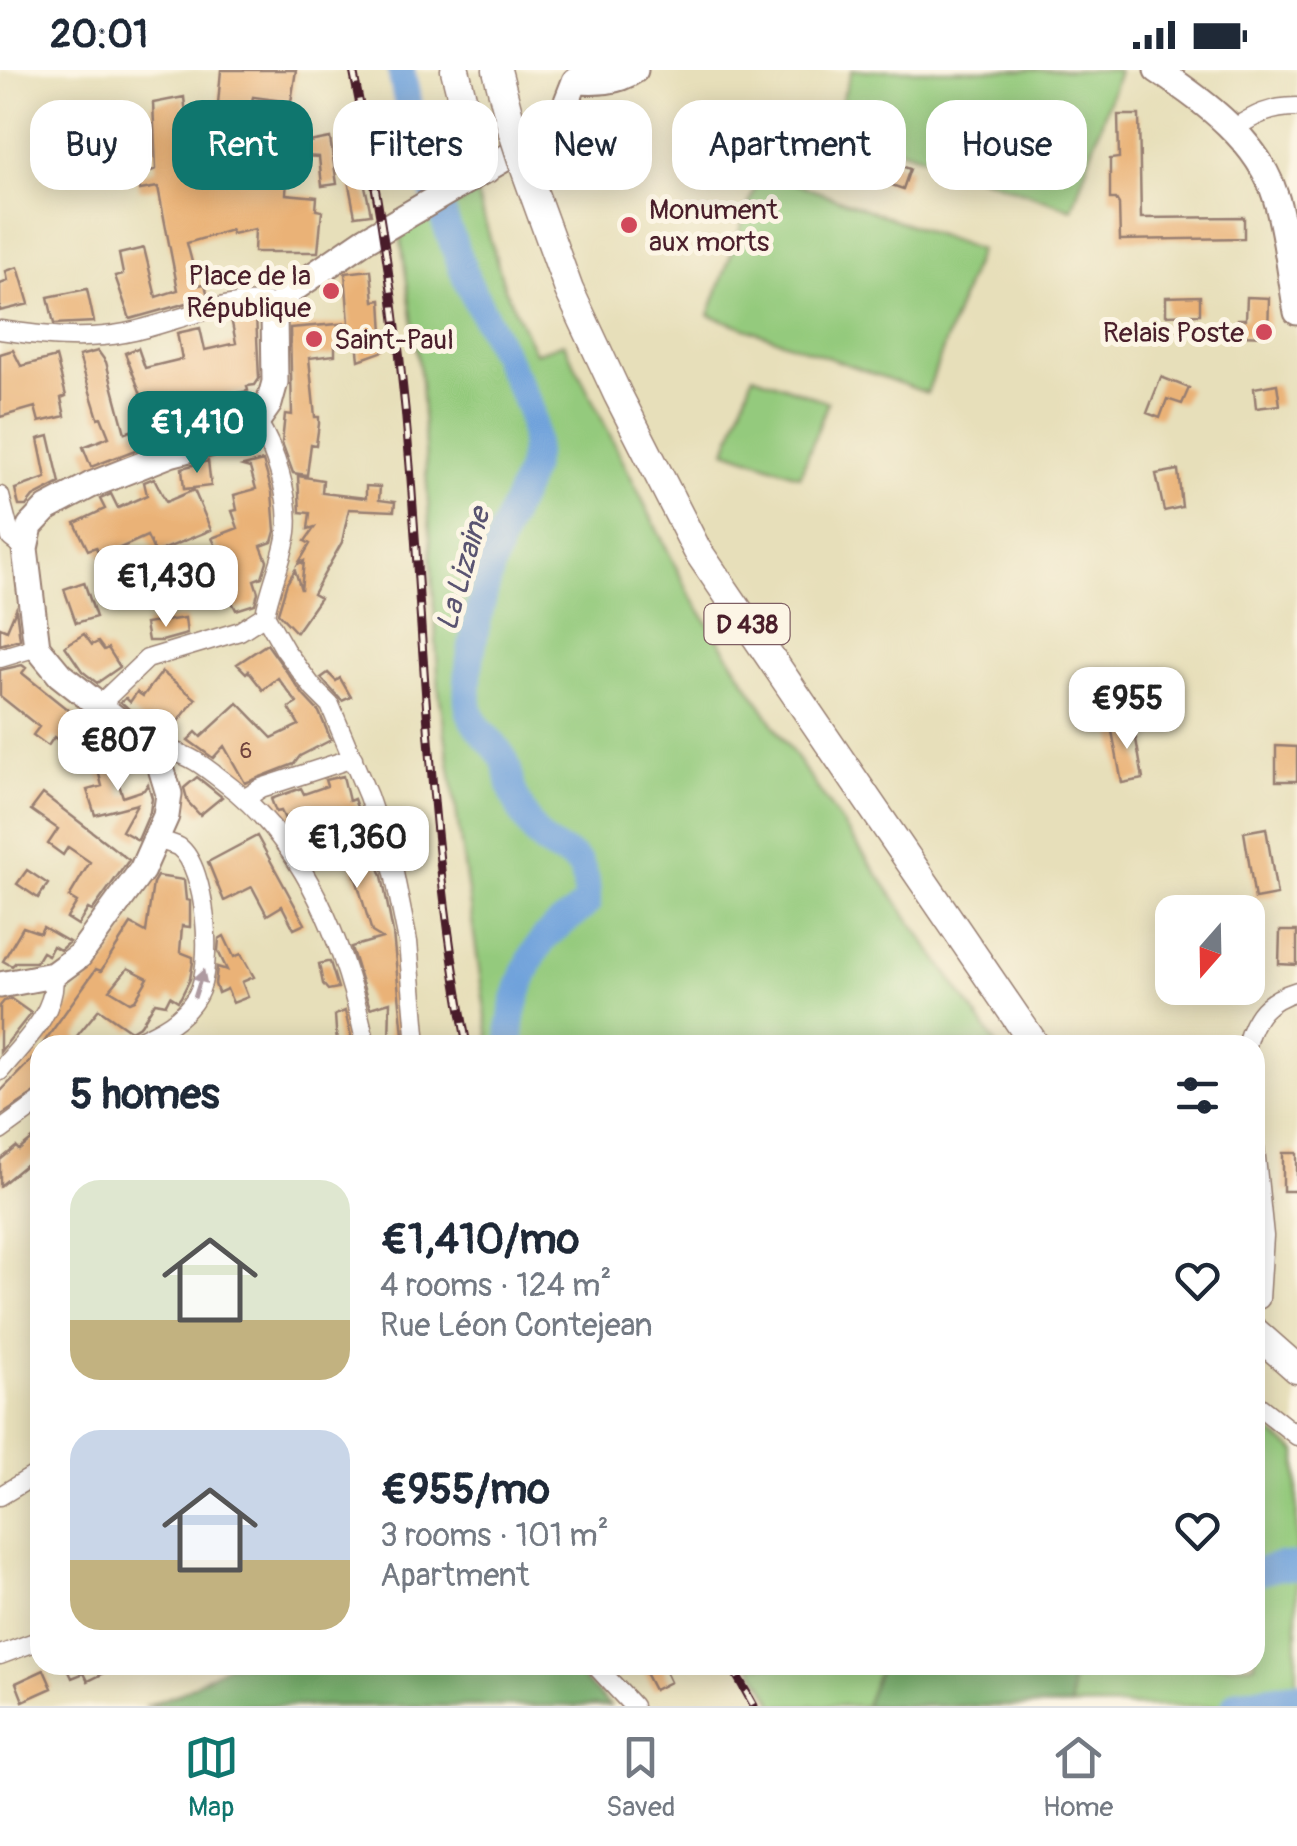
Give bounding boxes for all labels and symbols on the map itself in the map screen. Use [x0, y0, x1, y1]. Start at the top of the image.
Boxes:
place label: Monument aux morts [649, 193, 779, 260]
marker: Monument aux morts [618, 214, 640, 236]
place label: Place de la République [186, 259, 311, 326]
marker: Place de la République [320, 280, 342, 302]
place label: Relais Poste [1103, 316, 1244, 351]
marker: Relais Poste [1253, 321, 1275, 343]
place label: Saint-Paul [334, 323, 454, 358]
marker: Saint-Paul [303, 328, 325, 350]
pin: €1,410 [116, 391, 278, 476]
water label: La Lizaine [428, 500, 500, 635]
pin: €1,430 [85, 545, 247, 630]
road number: D 438 [704, 604, 790, 644]
pin: €955 [1068, 667, 1186, 752]
pin: €807 [59, 709, 177, 794]
house number: 6 [240, 737, 252, 765]
pin: €1,360 [276, 806, 438, 891]
north arrow [1155, 895, 1265, 1005]
one-way arrow [193, 968, 208, 998]

